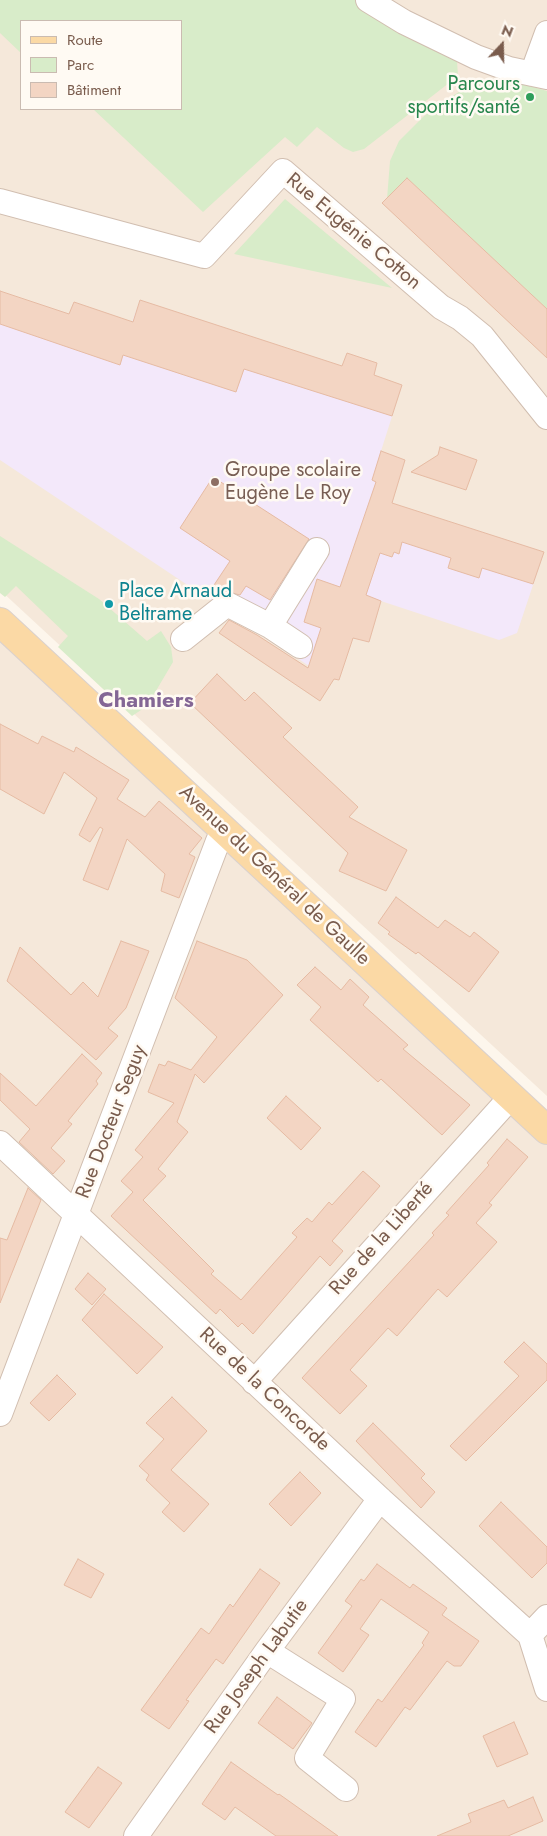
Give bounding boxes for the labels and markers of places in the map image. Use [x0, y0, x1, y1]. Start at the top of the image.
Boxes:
place label: Parcours sportifs/santé [407, 73, 520, 120]
marker: Parcours sportifs/santé [524, 91, 536, 103]
place label: Groupe scolaire Eugène Le Roy [225, 459, 361, 506]
marker: Groupe scolaire Eugène Le Roy [209, 476, 221, 488]
place label: Place Arnaud Beltrame [119, 580, 232, 627]
marker: Place Arnaud Beltrame [103, 598, 115, 610]

